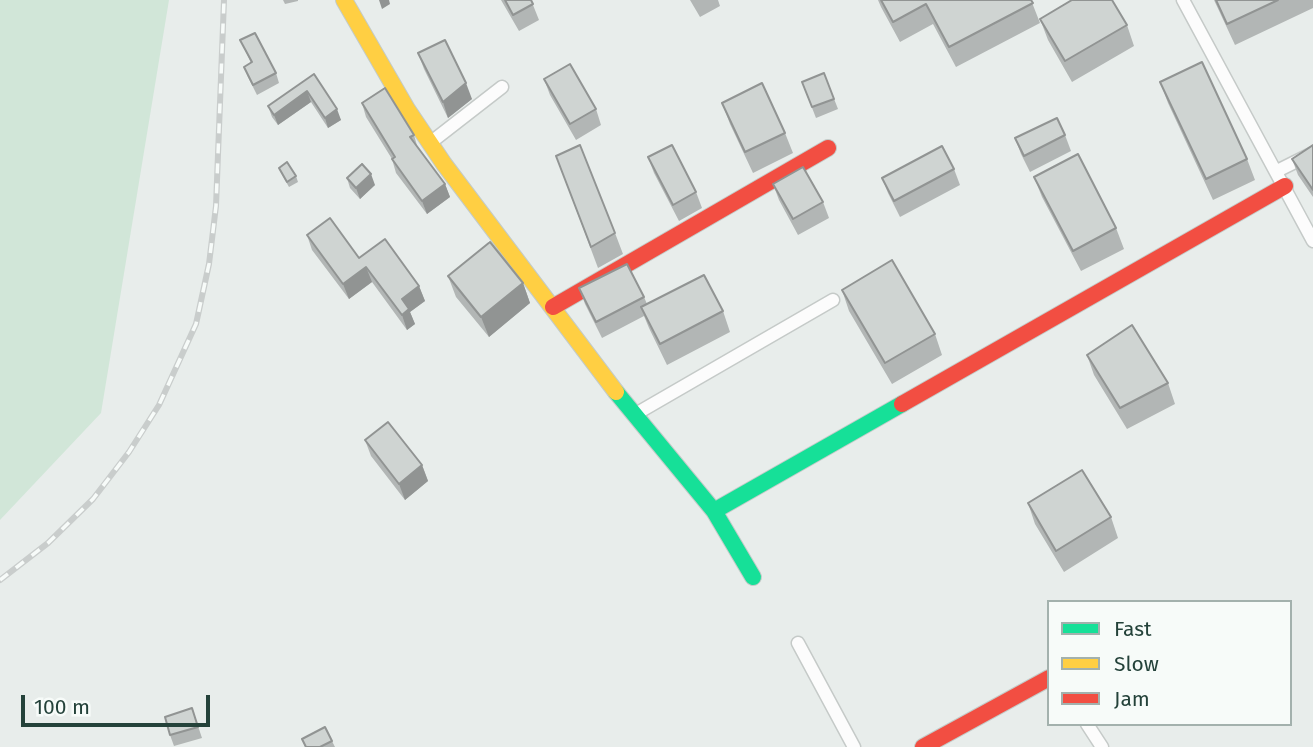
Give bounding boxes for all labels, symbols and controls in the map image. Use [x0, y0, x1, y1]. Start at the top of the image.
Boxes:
legend [1047, 600, 1292, 726]
text: Fast [1114, 616, 1152, 642]
text: Slow [1114, 651, 1159, 677]
scale bar [24, 680, 214, 724]
text: Jam [1114, 686, 1150, 712]
text: 100 m [34, 694, 90, 720]

